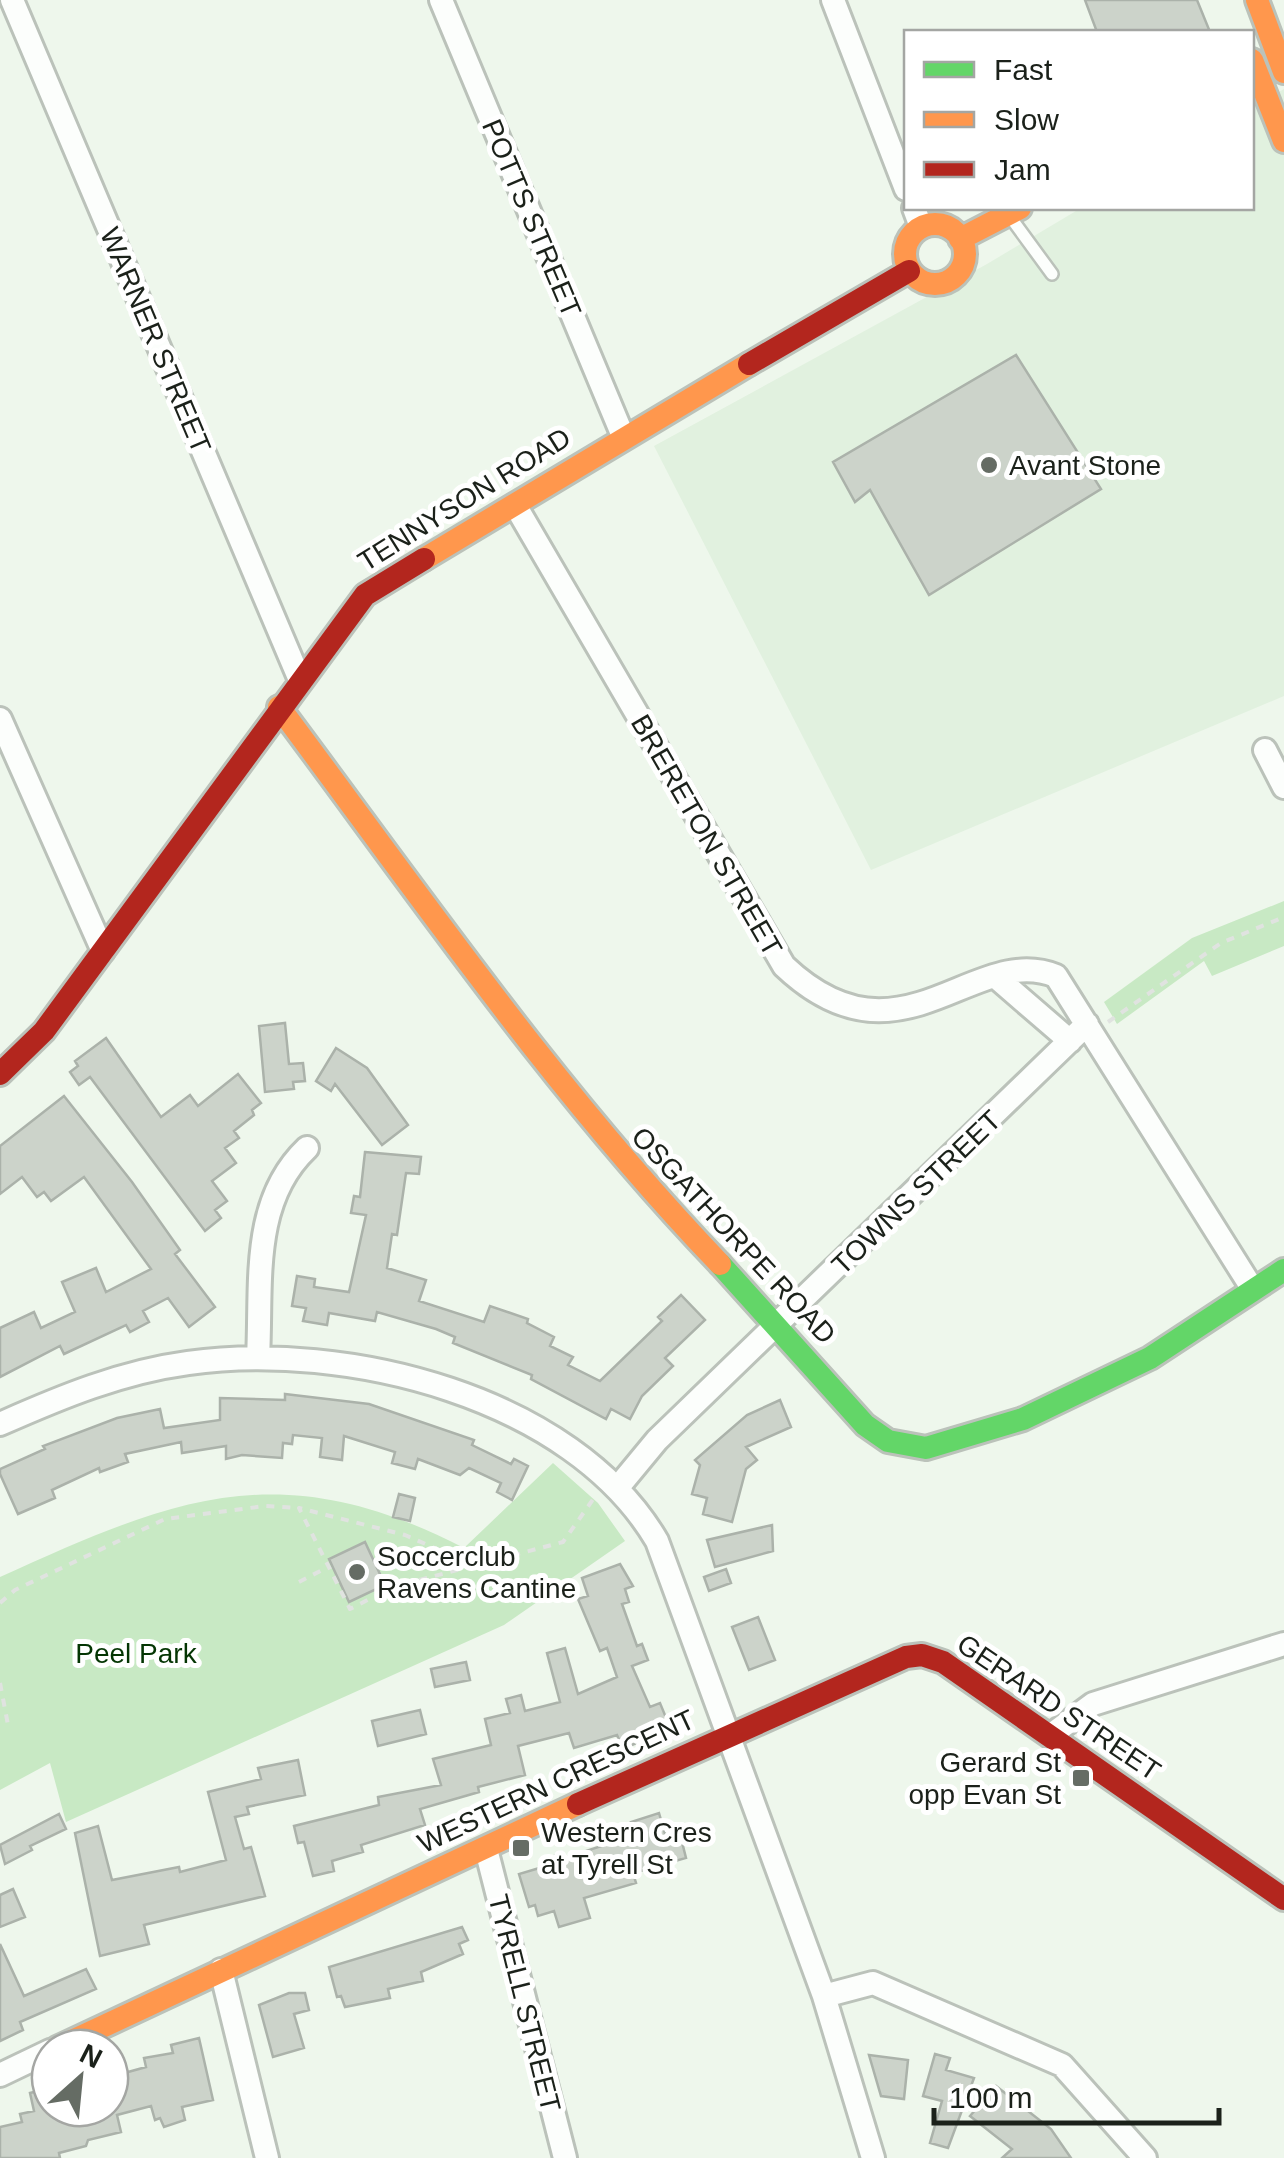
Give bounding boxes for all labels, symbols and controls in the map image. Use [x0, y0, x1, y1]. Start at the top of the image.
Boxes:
legend [904, 30, 1254, 210]
text: Fast [994, 53, 1053, 86]
text: Slow [994, 103, 1059, 136]
street label: POTTS STREET [476, 115, 587, 322]
text: Jam [994, 153, 1051, 186]
street label: WARNER STREET [94, 223, 217, 457]
street label: TENNYSON ROAD [352, 422, 576, 577]
place label: Avant Stone [1009, 450, 1161, 481]
marker: Avant Stone [978, 454, 1000, 476]
street label: BRERETON STREET [625, 709, 788, 961]
street label: TOWNS STREET [826, 1104, 1007, 1281]
street label: OSGATHORPE ROAD [625, 1121, 842, 1350]
place label: Soccerclub Ravens Cantine [377, 1541, 576, 1604]
marker: Soccerclub Ravens Cantine [346, 1561, 368, 1583]
street label: GERARD STREET [951, 1628, 1166, 1787]
park label: Peel Park [75, 1638, 198, 1669]
street label: WESTERN CRESCENT [413, 1704, 700, 1859]
place label: Gerard St opp Evan St [908, 1747, 1061, 1810]
marker: Gerard St opp Evan St [1070, 1767, 1092, 1789]
place label: Western Cres at Tyrell St [541, 1817, 712, 1880]
marker: Western Cres at Tyrell St [510, 1837, 532, 1859]
street label: TYRELL STREET [482, 1891, 567, 2115]
north arrow [30, 2028, 130, 2128]
text: N [75, 2038, 107, 2075]
scale bar [934, 2063, 1219, 2125]
text: 100 m [949, 2081, 1032, 2114]

